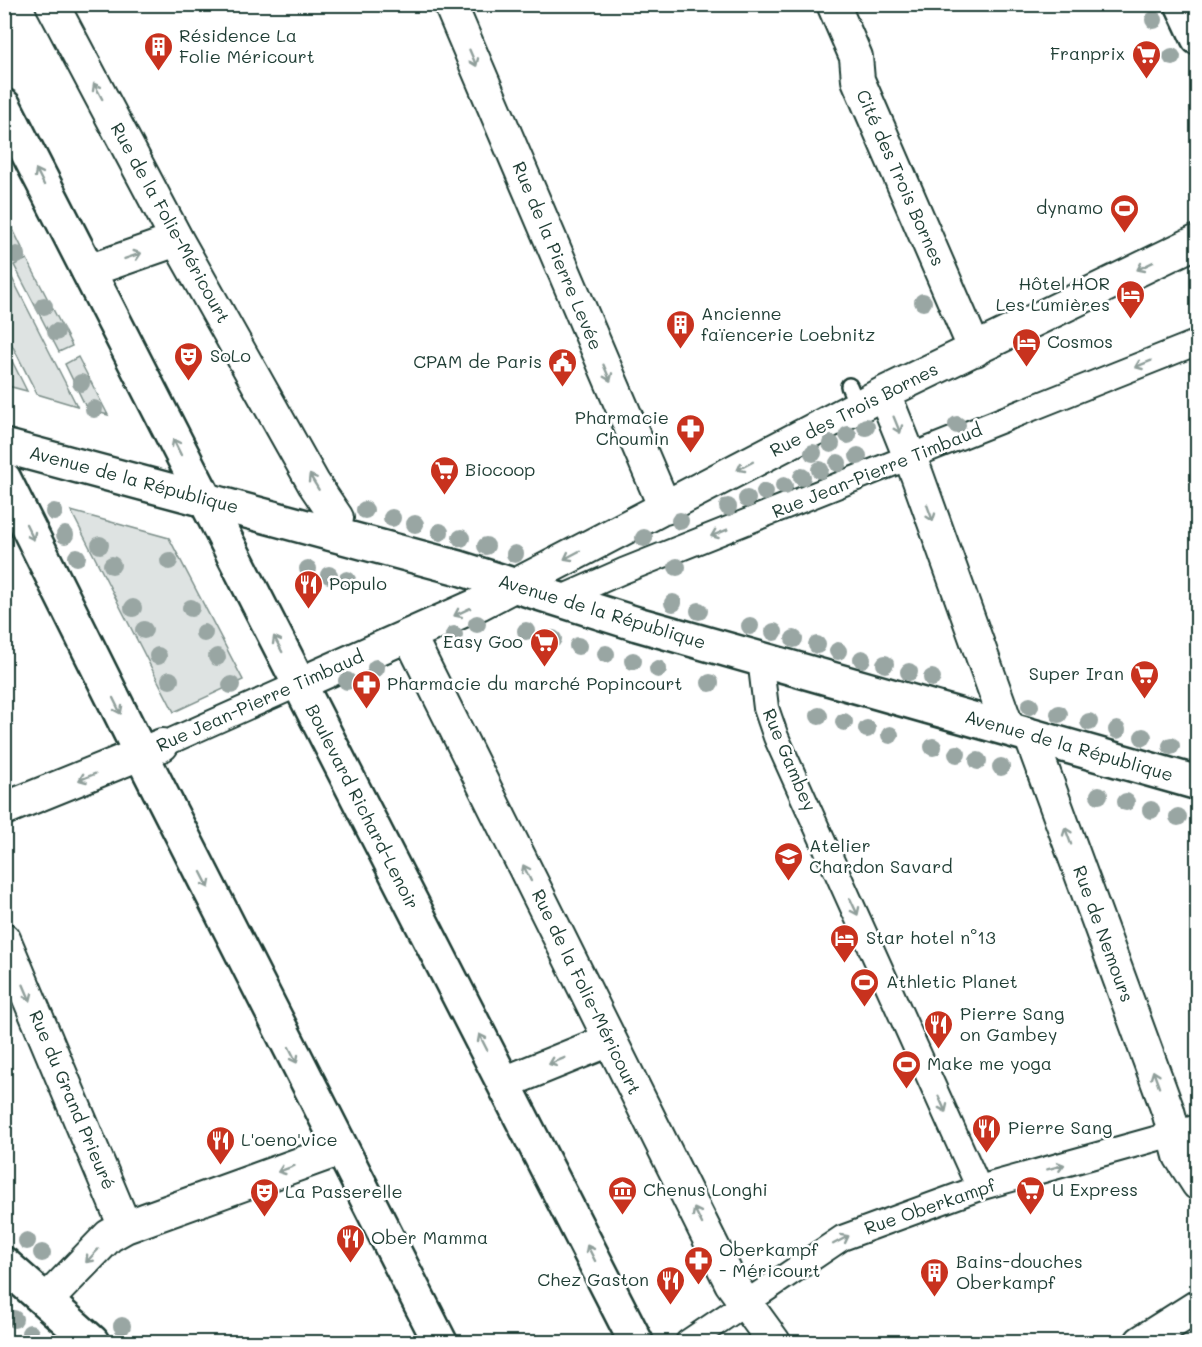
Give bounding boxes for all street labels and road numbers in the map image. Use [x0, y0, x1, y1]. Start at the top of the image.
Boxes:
street label: Cité des Trois Bornes [851, 86, 951, 270]
street label: Rue de la Folie-Méricourt [106, 118, 236, 327]
street label: Rue de la Pierre Levée [507, 158, 609, 354]
street label: Rue des Trois Bornes [765, 356, 942, 462]
street label: Rue Jean-Pierre Timbaud [768, 417, 985, 523]
street label: Avenue de la République [27, 440, 241, 519]
street label: Avenue de la République [496, 568, 709, 654]
street label: Rue Jean-Pierre Timbaud [152, 643, 367, 757]
street label: Boulevard Richard-Lenoir [301, 700, 425, 913]
street label: Avenue de la République [962, 704, 1176, 786]
street label: Rue Gambey [758, 705, 822, 815]
street label: Rue de Nemours [1068, 862, 1140, 1005]
street label: Rue de la Folie-Méricourt [527, 885, 647, 1098]
street label: Rue du Grand Prieuré [24, 1006, 122, 1193]
street label: Rue Oberkampf [861, 1172, 999, 1240]

